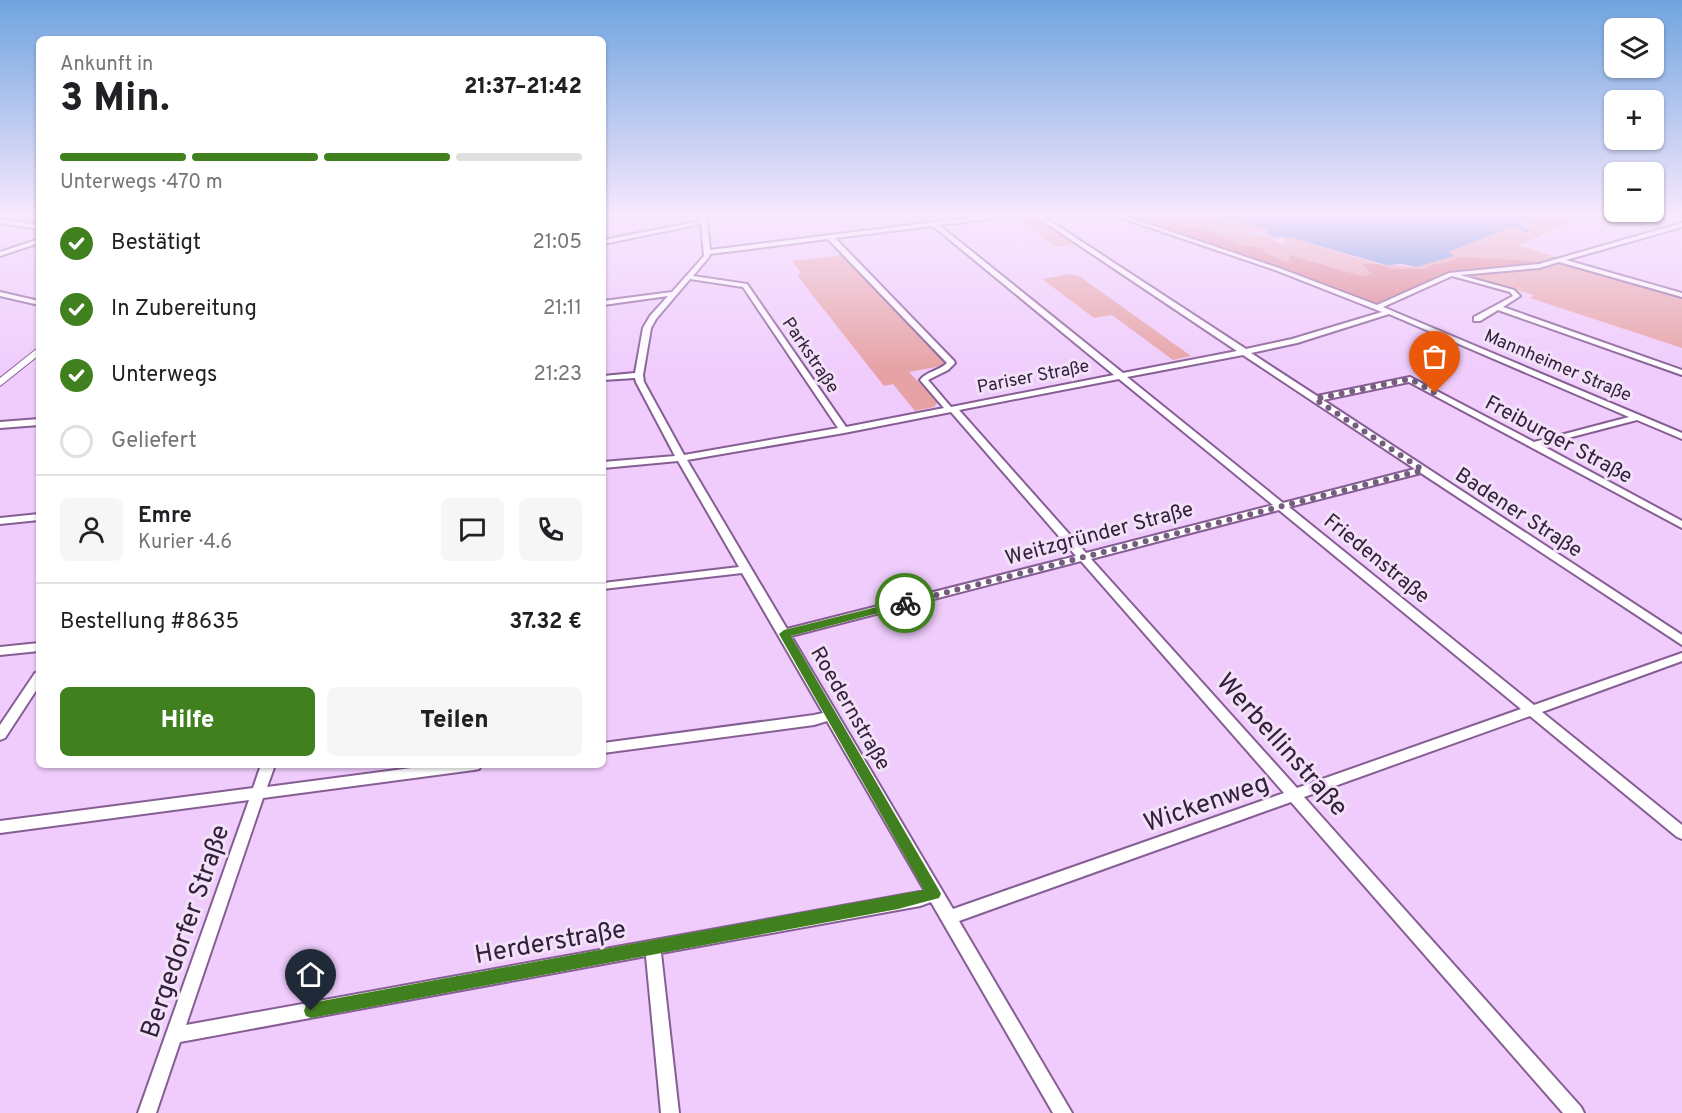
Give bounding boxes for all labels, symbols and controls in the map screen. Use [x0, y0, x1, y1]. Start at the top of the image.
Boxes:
map controls [1604, 18, 1664, 222]
button: layers [1604, 18, 1664, 78]
text: Ankunft in [60, 52, 153, 78]
text: 21:37–21:42 [464, 74, 582, 101]
text: 3 Min. [60, 76, 170, 125]
button: + [1604, 90, 1664, 150]
button: − [1604, 162, 1664, 222]
text: Unterwegs · 470 m [60, 170, 223, 196]
icon: check [60, 227, 93, 260]
text: Bestätigt [111, 230, 201, 257]
text: 21:05 [533, 230, 582, 256]
icon: check [60, 293, 93, 326]
text: In Zubereitung [111, 296, 257, 323]
text: 21:11 [543, 296, 582, 322]
street label: Parkstraße [776, 313, 844, 398]
street label: Mannheimer Straße [1480, 325, 1635, 408]
pin [1409, 331, 1460, 393]
icon: bag [1418, 340, 1451, 373]
street label: Pariser Straße [975, 355, 1091, 400]
icon: check [60, 359, 93, 392]
text: Unterwegs [111, 362, 217, 389]
text: 21:23 [534, 362, 582, 388]
street label: Freiburger Straße [1480, 390, 1637, 491]
text: Geliefert [111, 428, 197, 455]
street label: Badener Straße [1449, 462, 1587, 564]
street label: Weitzgründer Straße [1002, 496, 1196, 573]
button: person [60, 498, 123, 561]
button: chat [441, 498, 504, 561]
button: phone [519, 498, 582, 561]
text: Emre [138, 503, 192, 530]
street label: Friedenstraße [1317, 508, 1435, 610]
text: Kurier · 4.6 [138, 530, 232, 556]
courier [875, 573, 935, 633]
icon: bike [889, 587, 922, 620]
text: Bestellung #8635 [60, 609, 239, 636]
text: 37.32 € [509, 609, 582, 636]
street label: Roedernstraße [803, 642, 896, 776]
street label: Werbellinstraße [1208, 667, 1354, 824]
button: Hilfe [60, 687, 315, 756]
button: Teilen [327, 687, 582, 756]
street label: Wickenweg [1140, 768, 1274, 841]
street label: Bergedorfer Straße [134, 821, 238, 1043]
street label: Herderstraße [472, 914, 629, 973]
pin [285, 949, 336, 1011]
icon: home [294, 958, 327, 991]

